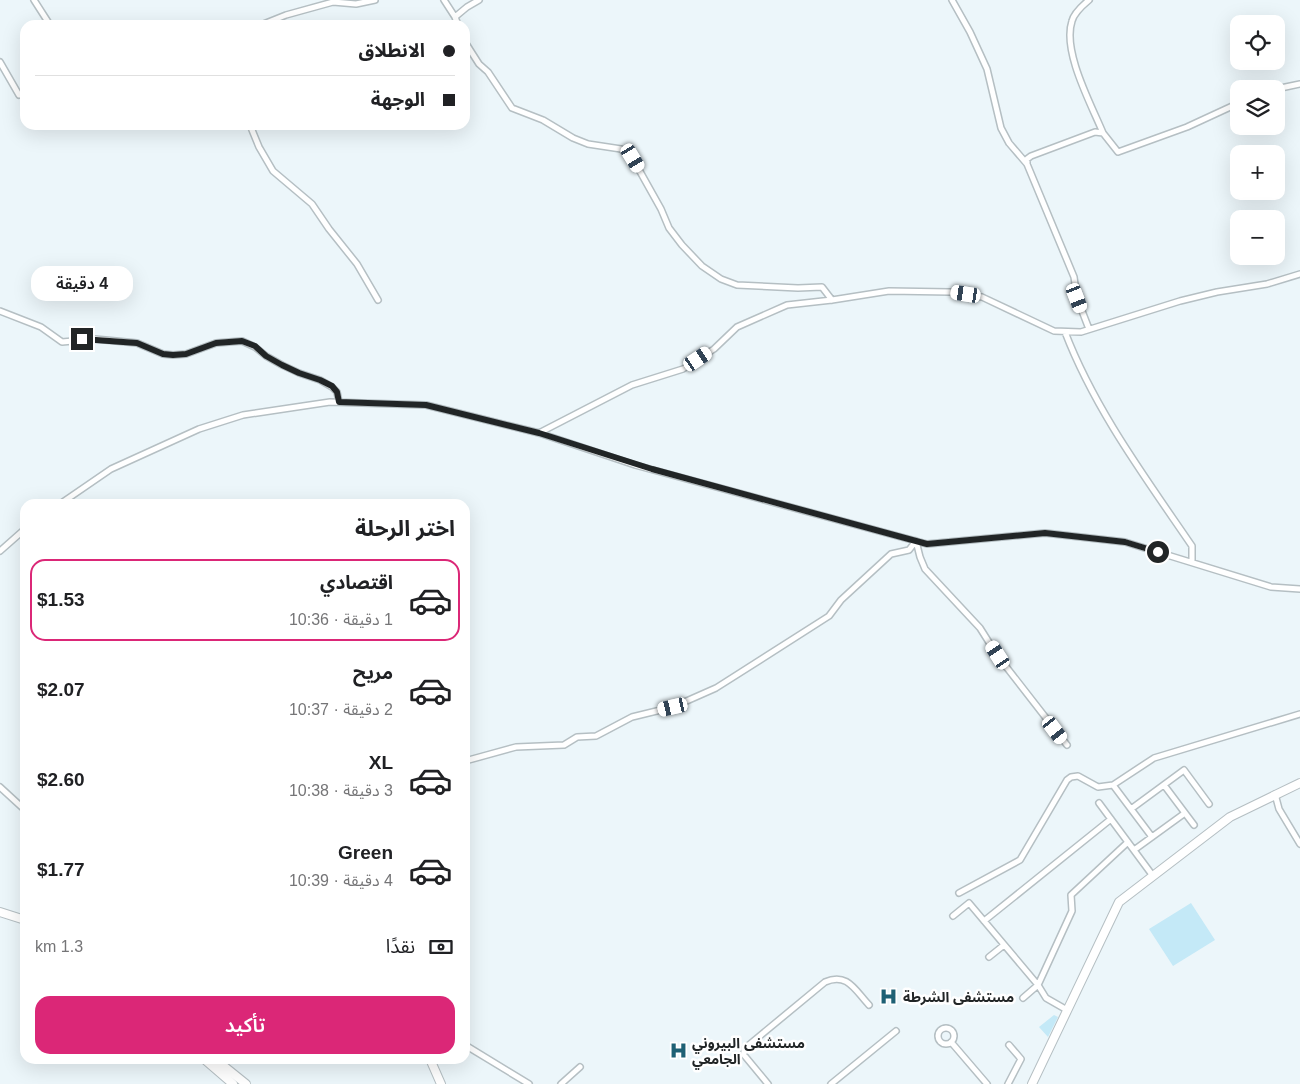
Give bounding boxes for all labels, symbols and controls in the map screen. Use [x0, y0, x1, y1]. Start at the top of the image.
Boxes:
map controls [1230, 15, 1285, 265]
button: locate [1230, 15, 1285, 70]
text: الانطلاق [359, 40, 425, 61]
button: layers [1230, 80, 1285, 135]
text: الوجهة [371, 89, 425, 110]
car [618, 141, 647, 175]
button: + [1230, 145, 1285, 200]
button: − [1230, 210, 1285, 265]
callout: 4 دقيقة [31, 266, 133, 302]
text: 4 دقيقة [56, 275, 108, 292]
car [1064, 281, 1089, 315]
car [950, 284, 981, 304]
route end [71, 328, 93, 350]
car [681, 344, 714, 374]
text: اختر الرحلة [355, 516, 455, 541]
route start [1147, 541, 1169, 563]
text: اقتصادي [320, 572, 393, 593]
icon: car [408, 578, 453, 623]
text: $1.53 [37, 589, 85, 610]
text: 1 دقيقة · 10:36 [289, 611, 393, 628]
car [983, 638, 1012, 672]
text: مريح [353, 662, 393, 683]
icon: car [408, 668, 453, 713]
text: $2.07 [37, 679, 85, 700]
car [656, 696, 689, 718]
text: 2 دقيقة · 10:37 [289, 701, 393, 718]
car [1039, 714, 1070, 746]
text: XL [369, 752, 393, 773]
icon: car [408, 758, 453, 803]
text: $2.60 [37, 769, 85, 790]
text: 3 دقيقة · 10:38 [289, 782, 393, 799]
text: Green [338, 842, 393, 863]
icon: car [408, 848, 453, 893]
text: $1.77 [37, 859, 85, 880]
text: 4 دقيقة · 10:39 [289, 872, 393, 889]
icon: cash [427, 933, 455, 961]
text: نقدًا [386, 936, 415, 957]
text: 1.3 km [35, 938, 83, 955]
hospital icon: مستشفى الشرطة [879, 987, 899, 1007]
place label: مستشفى الشرطة [903, 989, 1014, 1006]
button: تأكيد [35, 996, 455, 1054]
place label: مستشفى البيروني الجامعي [692, 1035, 805, 1070]
hospital icon: مستشفى البيروني الجامعي [668, 1041, 688, 1061]

